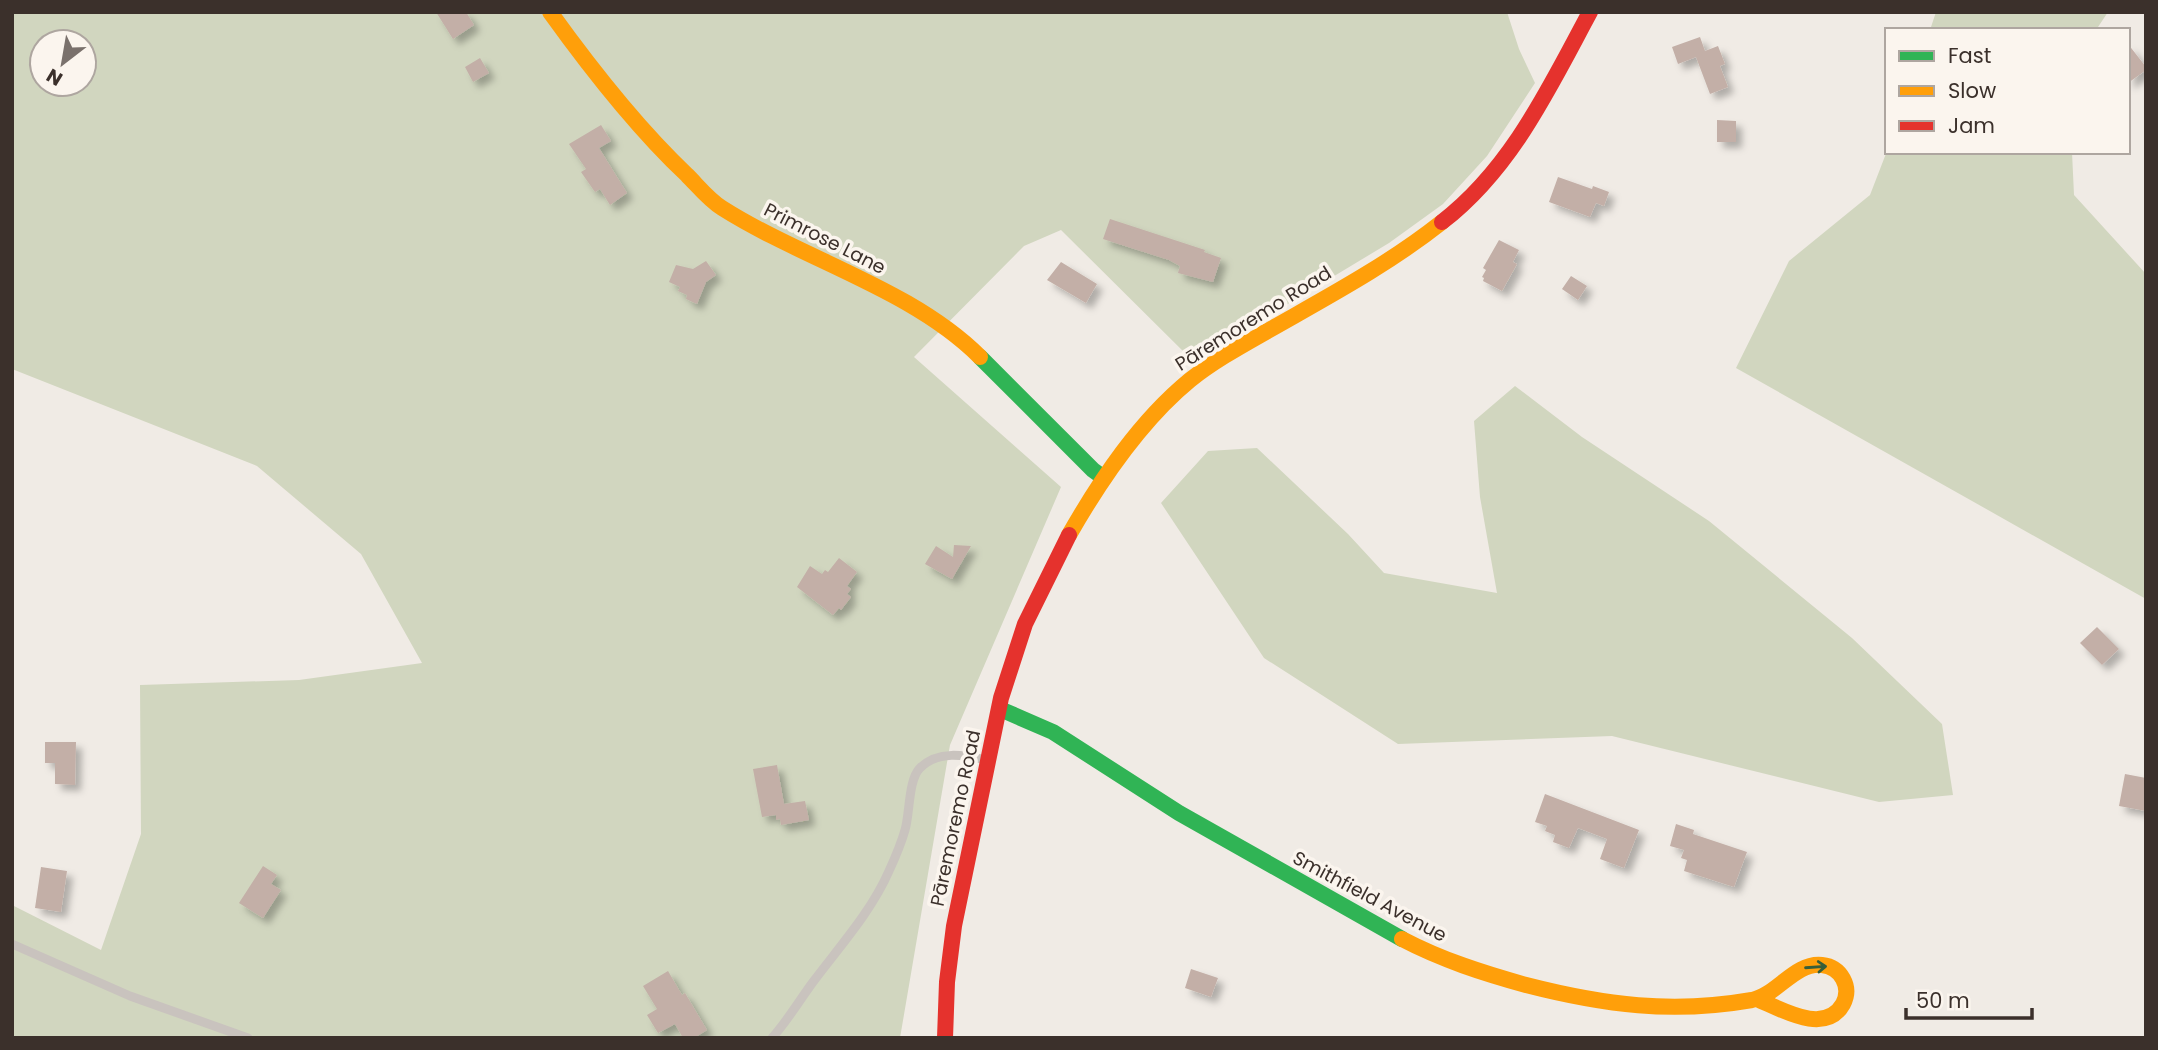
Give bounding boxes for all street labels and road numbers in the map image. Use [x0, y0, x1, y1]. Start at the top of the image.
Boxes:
street label: Primrose Lane [759, 196, 890, 281]
street label: Pāremoremo Road [1170, 259, 1337, 377]
street label: Pāremoremo Road [924, 728, 987, 909]
street label: Smithfield Avenue [1288, 844, 1452, 949]

